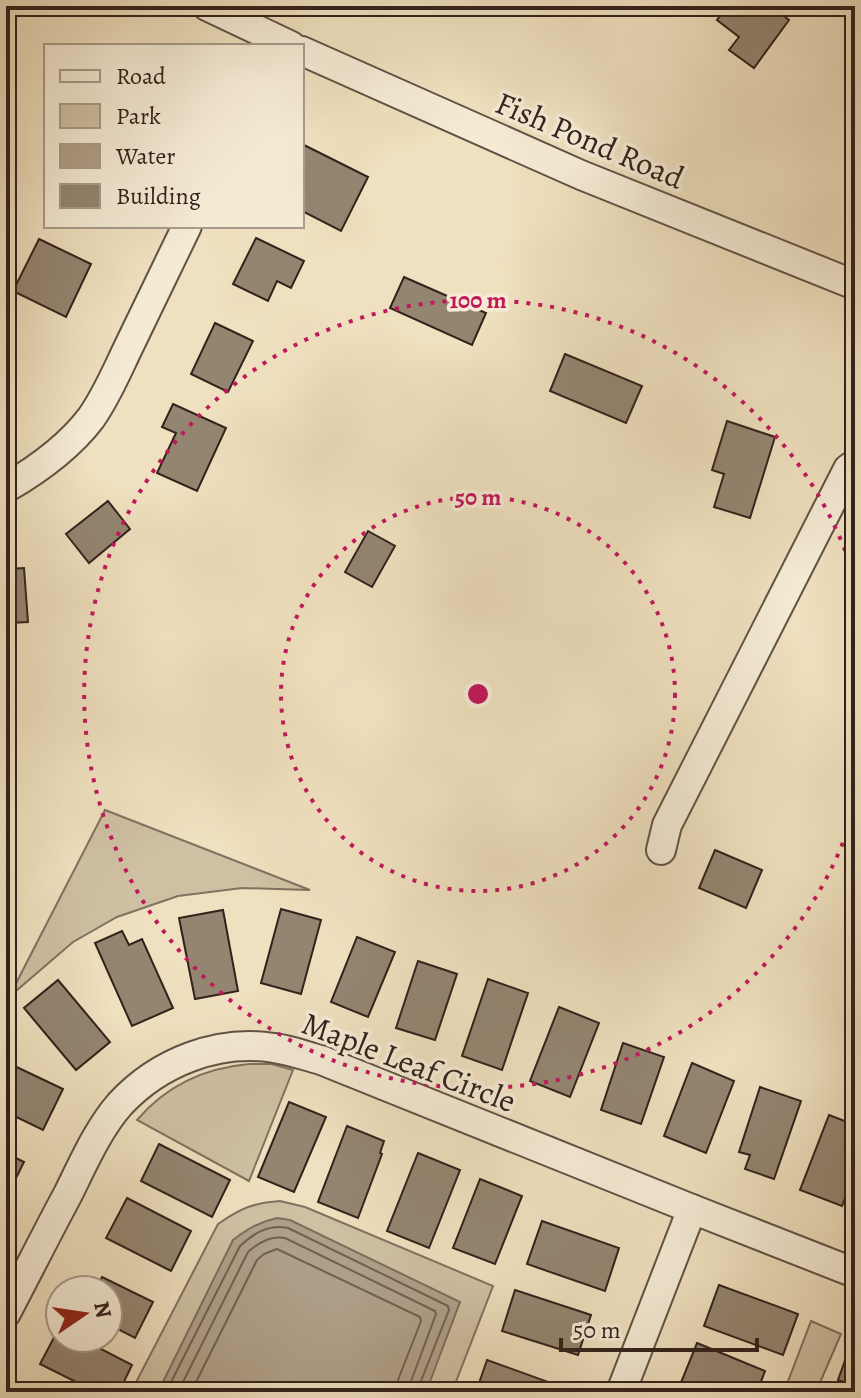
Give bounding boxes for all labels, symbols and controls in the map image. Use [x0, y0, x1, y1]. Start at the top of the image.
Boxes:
legend [44, 44, 304, 228]
text: Road [116, 60, 166, 92]
street label: Fish Pond Road [489, 81, 692, 200]
text: Park [116, 100, 161, 132]
text: Water [115, 140, 176, 172]
text: Building [116, 180, 201, 212]
text: 100 m [449, 284, 507, 316]
text: 50 m [455, 481, 501, 513]
centre of rings [464, 680, 492, 708]
street label: Maple Leaf Circle [296, 1001, 522, 1123]
north arrow [44, 1274, 124, 1354]
text: N [86, 1299, 119, 1321]
scale bar [561, 1302, 757, 1352]
text: 50 m [573, 1314, 621, 1346]

